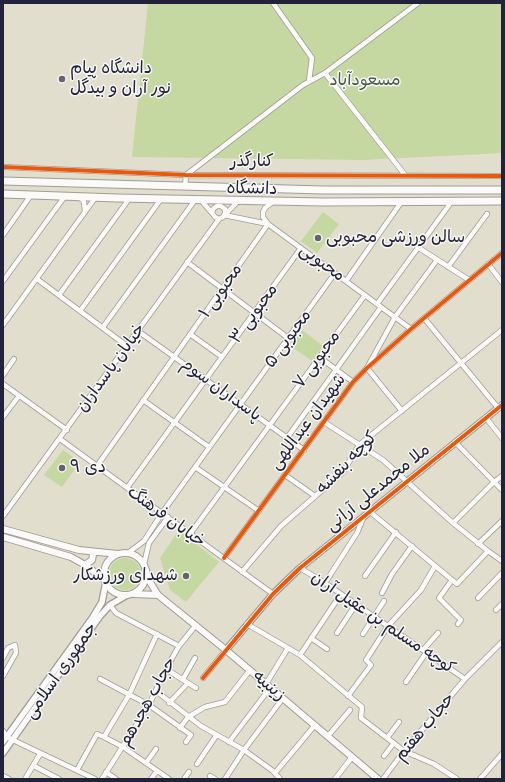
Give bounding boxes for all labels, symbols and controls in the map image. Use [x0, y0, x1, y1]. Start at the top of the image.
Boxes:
place label: دانشگاه پیام نور آران و بیدگل [70, 59, 171, 99]
park label: مسعودآباد [329, 71, 401, 91]
marker: دانشگاه پیام نور آران و بیدگل [57, 74, 67, 84]
street label: کنارگذر [230, 152, 274, 172]
street label: دانشگاه [226, 178, 278, 200]
place label: سالن ورزشی محبوبی [326, 228, 465, 248]
marker: سالن ورزشی محبوبی [313, 233, 323, 243]
street label: محبوبی [295, 240, 349, 286]
street label: محبوبی ۱ [195, 260, 247, 322]
street label: محبوبی ۳ [225, 280, 283, 348]
street label: محبوبی ۵ [260, 306, 316, 372]
street label: خیابان پاسداران [72, 320, 150, 416]
street label: محبوبی ۷ [289, 327, 345, 393]
street label: پاسداران سوم [177, 354, 265, 426]
street label: شهیدان عبداللهی [265, 370, 351, 474]
street label: کوچه بنفشه [312, 427, 382, 499]
street label: ملا محمدعلی آرانی [322, 440, 434, 536]
place label: ۹ دی [70, 458, 106, 478]
marker: ۹ دی [57, 463, 67, 473]
street label: خیابان فرهنگ [123, 482, 209, 552]
place label: شهدای ورزشکار [73, 566, 178, 586]
street label: کوچه مسلم بن عقیل آران [307, 567, 459, 679]
marker: شهدای ورزشکار [181, 571, 191, 581]
street label: جمهوری اسلامی [20, 619, 102, 723]
street label: حجاب هجدهم [115, 654, 181, 750]
street label: زینبیه [248, 666, 290, 706]
street label: حجاب هفتم [391, 689, 459, 765]

